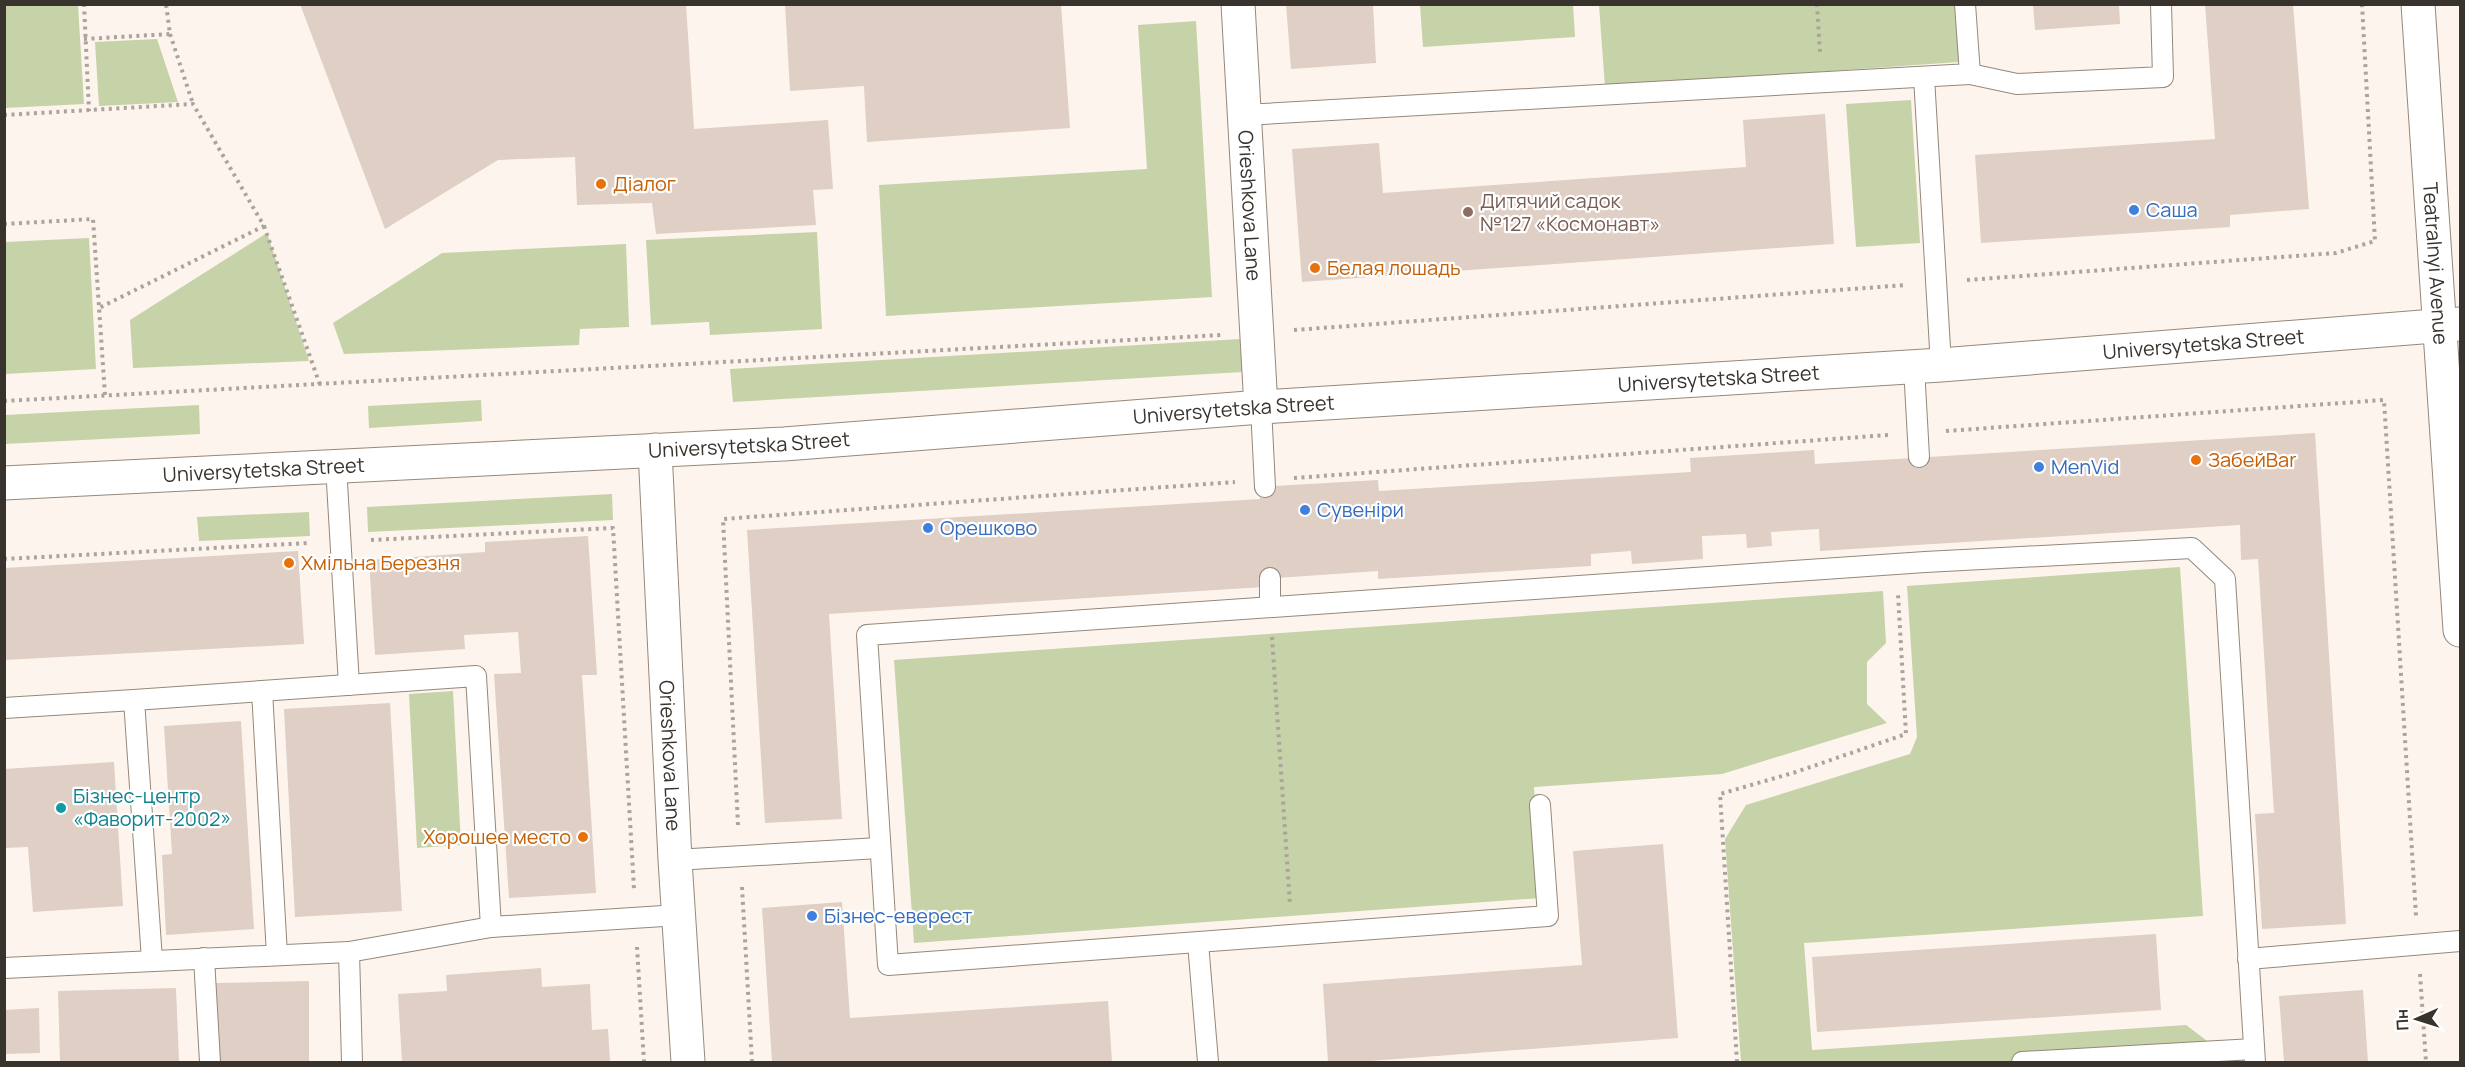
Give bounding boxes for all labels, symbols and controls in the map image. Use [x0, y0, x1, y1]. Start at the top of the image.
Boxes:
street label: Orieshkova Lane [1232, 129, 1268, 282]
place label: Діалог [613, 170, 676, 197]
marker: Діалог [594, 177, 608, 191]
street label: Teatralnyi Avenue [2417, 181, 2455, 346]
place label: Дитячий садок №127 «Космонавт» [1480, 187, 1660, 237]
place label: Саша [2146, 196, 2198, 223]
marker: Саша [2127, 203, 2141, 217]
marker: Дитячий садок №127 «Космонавт» [1461, 205, 1475, 219]
place label: Белая лошадь [1327, 254, 1461, 281]
marker: Белая лошадь [1308, 261, 1322, 275]
street label: Universytetska Street [2102, 322, 2305, 365]
street label: Universytetska Street [1617, 359, 1820, 398]
street label: Universytetska Street [1132, 388, 1335, 430]
street label: Universytetska Street [647, 425, 851, 464]
place label: ЗабейBar [2208, 446, 2296, 473]
street label: Universytetska Street [162, 451, 365, 488]
place label: MenVid [2051, 453, 2119, 480]
marker: ЗабейBar [2189, 453, 2203, 467]
marker: MenVid [2032, 460, 2046, 474]
place label: Сувеніри [1317, 496, 1404, 523]
marker: Сувеніри [1298, 503, 1312, 517]
place label: Орешково [940, 514, 1037, 541]
marker: Орешково [921, 521, 935, 535]
place label: Хмільна Березня [301, 549, 460, 576]
marker: Хмільна Березня [282, 556, 296, 570]
street label: Orieshkova Lane [653, 679, 688, 832]
place label: Бізнес-центр «Фаворит-2002» [73, 782, 231, 832]
marker: Бізнес-центр «Фаворит-2002» [54, 801, 68, 815]
place label: Хорошее место [423, 823, 571, 850]
marker: Хорошее место [576, 830, 590, 844]
place label: Бізнес-еверест [824, 902, 972, 929]
marker: Бізнес-еверест [805, 909, 819, 923]
north arrow [2387, 989, 2447, 1049]
text: Пн [2390, 1008, 2414, 1031]

